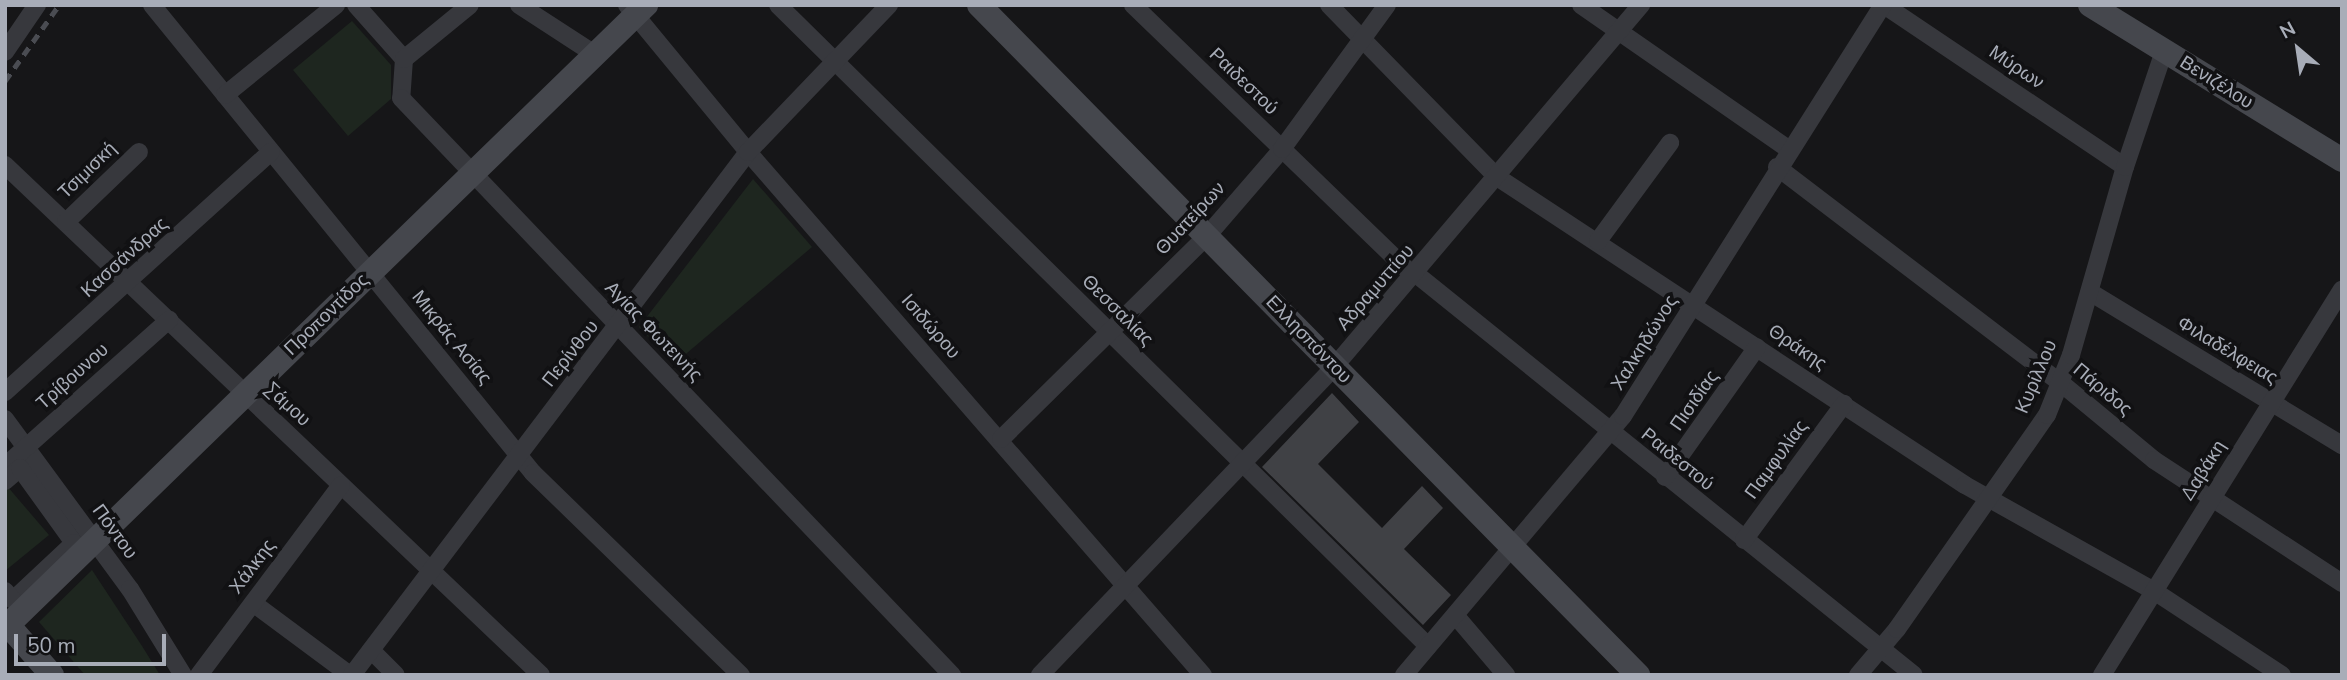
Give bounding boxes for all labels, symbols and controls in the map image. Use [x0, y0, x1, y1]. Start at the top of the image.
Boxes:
north arrow [2263, 14, 2333, 84]
text: N [2275, 16, 2300, 45]
street label: Μύρων [1984, 41, 2048, 95]
street label: Ραιδεστού [1204, 44, 1282, 120]
street label: Βενιζέλου [2175, 52, 2257, 114]
street label: Τσιμισκή [54, 138, 122, 204]
street label: Θυατείρων [1151, 178, 1231, 260]
street label: Κασσάνδρας [77, 213, 173, 303]
street label: Αδραμυττίου [1333, 240, 1419, 336]
street label: Προποντίδος [280, 269, 374, 361]
street label: Θεσσαλίας [1077, 271, 1157, 351]
street label: Αγίας Φωτεινής [600, 277, 706, 387]
street label: Μικράς Ασίας [406, 286, 496, 390]
street label: Ισιδώρου [896, 290, 964, 364]
street label: Ελλησπόντου [1260, 291, 1356, 389]
street label: Χαλκηδώνος [1607, 291, 1683, 395]
street label: Φιλαδέλφειας [2173, 312, 2281, 390]
street label: Περίνθου [538, 316, 604, 392]
street label: Θράκης [1763, 320, 1831, 376]
street label: Κυρίλλου [2011, 337, 2063, 417]
street label: Τρίβουνου [32, 339, 114, 415]
street label: Πάριδος [2068, 359, 2136, 421]
street label: Πισιδίας [1666, 366, 1724, 436]
street label: Σάμου [259, 378, 315, 432]
street label: Παμφυλίας [1741, 416, 1813, 504]
street label: Ραιδεστού [1636, 424, 1718, 496]
street label: Δαβάκη [2177, 437, 2231, 505]
street label: Πόντου [87, 500, 141, 564]
street label: Χάλκης [225, 535, 281, 599]
scale bar [18, 620, 170, 664]
text: 50 m [27, 632, 76, 660]

